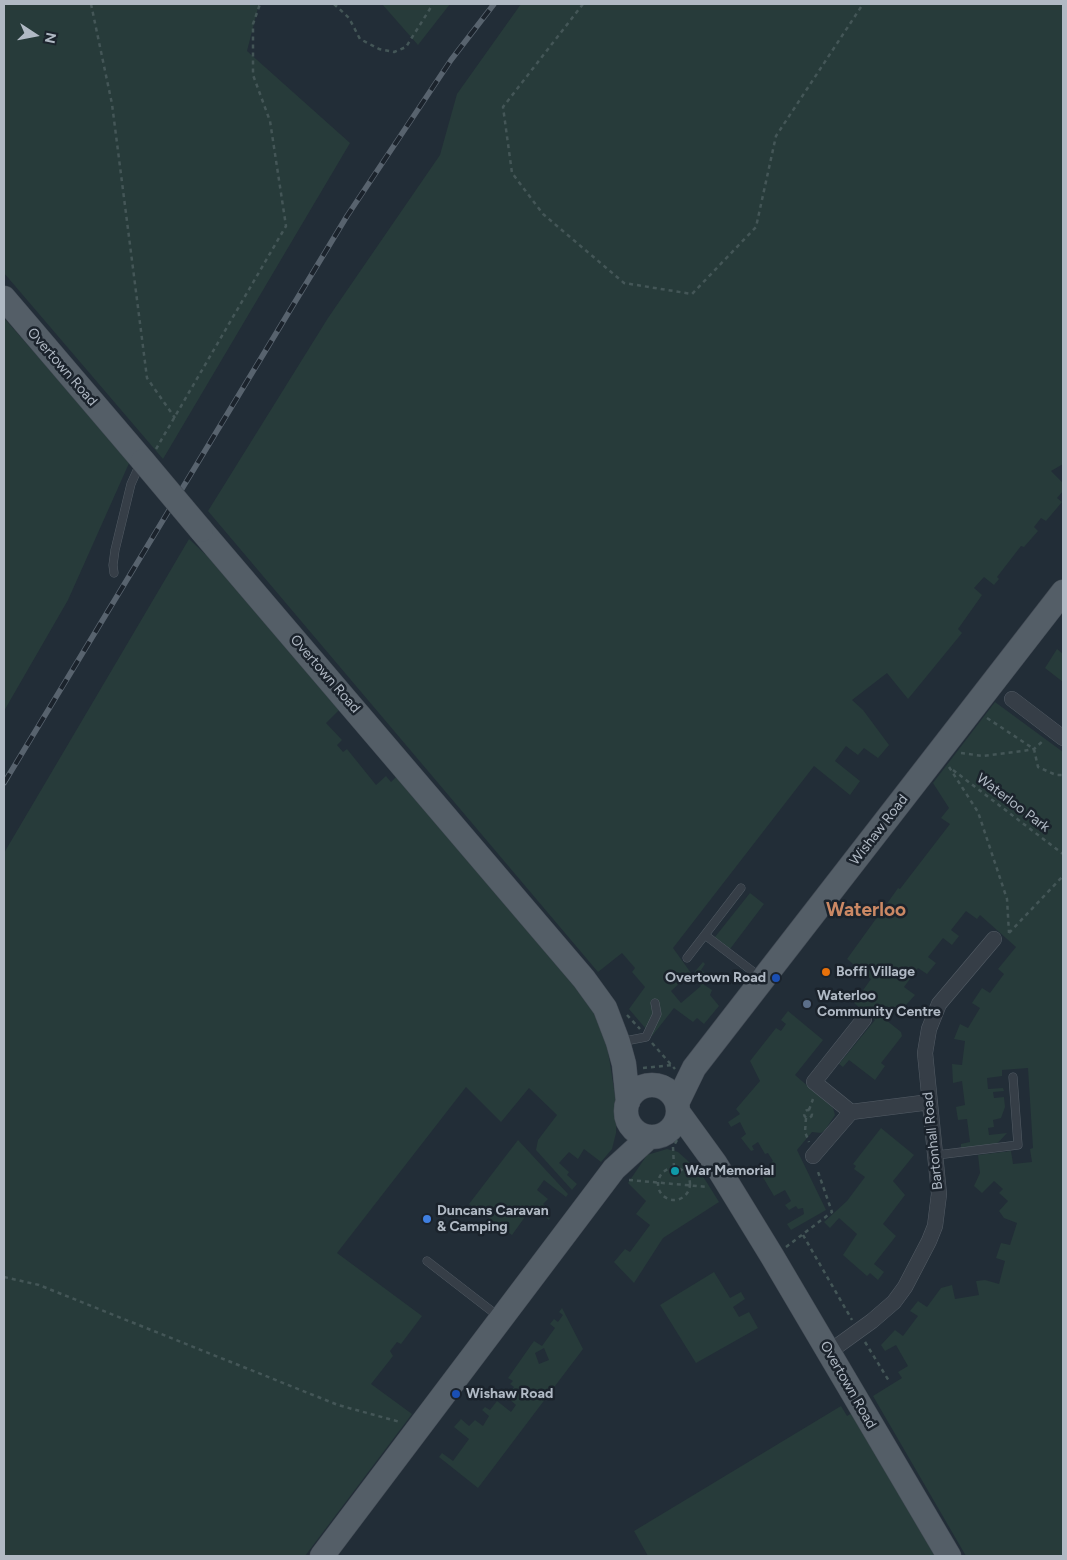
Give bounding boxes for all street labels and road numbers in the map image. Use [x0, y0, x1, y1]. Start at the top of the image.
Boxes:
street label: Overtown Road [24, 325, 100, 409]
street label: Overtown Road [287, 632, 363, 716]
street label: Waterloo Park [973, 770, 1053, 836]
street label: Wishaw Road [846, 791, 912, 869]
street label: Bartonhall Road [920, 1091, 946, 1191]
street label: Overtown Road [816, 1338, 880, 1432]

